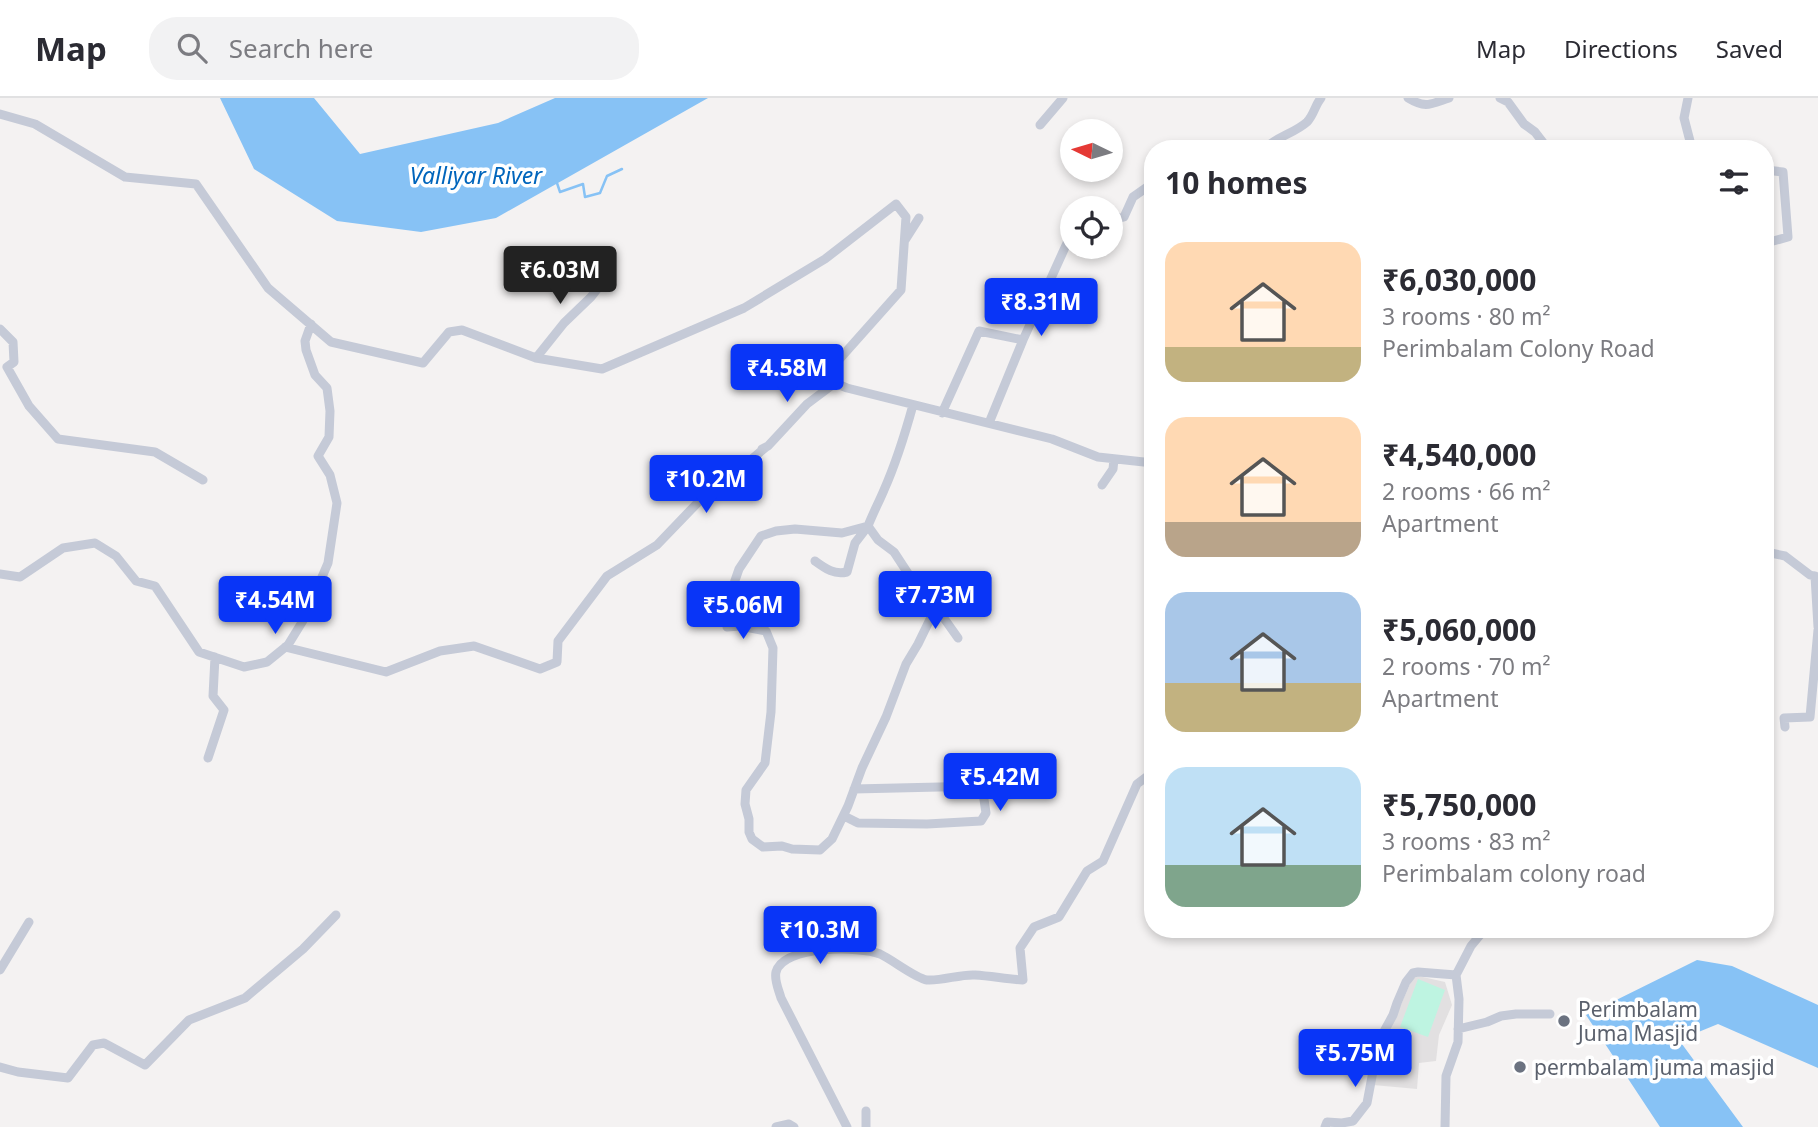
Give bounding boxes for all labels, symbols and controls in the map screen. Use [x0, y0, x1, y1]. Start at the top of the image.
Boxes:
search box [149, 17, 639, 80]
text: Map [35, 26, 107, 71]
icon: search [173, 29, 211, 67]
text: Search here [229, 30, 373, 66]
text: Map [1476, 32, 1526, 65]
text: Directions [1564, 32, 1678, 65]
text: Saved [1716, 32, 1783, 65]
north arrow [1060, 119, 1124, 182]
map controls [1060, 119, 1123, 259]
water label: Valliyar River [410, 159, 543, 191]
text: 10 homes [1165, 162, 1308, 203]
icon: filters [1715, 163, 1753, 201]
button: locate [1060, 196, 1123, 259]
pin: ₹6.03M [503, 246, 617, 306]
text: ₹6.03M [520, 253, 600, 285]
text: ₹6,030,000 [1382, 259, 1536, 300]
icon: home [1221, 270, 1305, 354]
pin: ₹8.31M [984, 278, 1098, 338]
text: ₹8.31M [1001, 285, 1081, 317]
text: 3 rooms · 80 m² [1382, 300, 1551, 332]
text: Perimbalam Colony Road [1382, 332, 1655, 364]
pin: ₹4.58M [730, 344, 844, 404]
text: ₹4.58M [747, 351, 827, 383]
text: ₹4,540,000 [1382, 434, 1536, 475]
icon: home [1221, 445, 1305, 529]
pin: ₹10.2M [649, 456, 763, 515]
text: ₹10.2M [666, 462, 746, 494]
text: 2 rooms · 66 m² [1382, 475, 1551, 507]
text: Apartment [1382, 507, 1499, 539]
pin: ₹7.73M [878, 572, 992, 631]
pin: ₹4.54M [218, 576, 332, 636]
text: ₹7.73M [895, 578, 975, 610]
pin: ₹5.06M [686, 582, 800, 641]
text: ₹4.54M [235, 583, 315, 615]
text: ₹5.06M [703, 588, 783, 620]
text: ₹5,060,000 [1382, 609, 1536, 650]
icon: home [1221, 620, 1305, 704]
text: 2 rooms · 70 m² [1382, 650, 1551, 682]
text: Apartment [1382, 682, 1499, 714]
pin: ₹5.42M [943, 754, 1057, 813]
text: ₹5.42M [960, 760, 1040, 792]
text: ₹5,750,000 [1382, 784, 1536, 825]
icon: home [1221, 795, 1305, 879]
text: 3 rooms · 83 m² [1382, 825, 1551, 857]
text: Perimbalam colony road [1382, 857, 1646, 889]
pin: ₹10.3M [763, 906, 877, 966]
text: ₹10.3M [780, 913, 860, 945]
place label: Perimbalam Juma Masjid [1576, 995, 1698, 1047]
marker: Perimbalam Juma Masjid [1556, 1013, 1572, 1029]
pin: ₹5.75M [1298, 1030, 1412, 1089]
text: ₹5.75M [1315, 1036, 1395, 1068]
place label: permbalam juma masjid [1534, 1053, 1775, 1081]
marker: permbalam juma masjid [1512, 1059, 1528, 1075]

